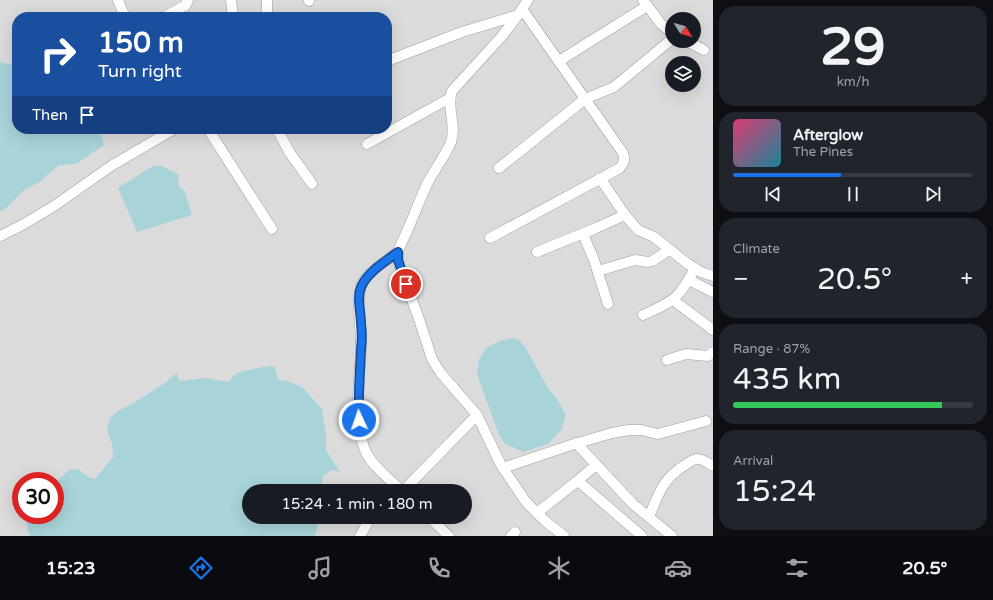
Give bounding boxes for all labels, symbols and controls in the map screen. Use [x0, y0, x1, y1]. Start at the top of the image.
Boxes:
north arrow [665, 12, 701, 48]
map controls [665, 12, 701, 92]
text: 29 [820, 16, 886, 79]
text: 150 m [98, 26, 184, 60]
icon: right [32, 28, 84, 80]
button: layers [665, 56, 701, 92]
text: Turn right [98, 60, 182, 82]
text: km/h [837, 74, 869, 90]
icon: arrive [76, 104, 98, 126]
text: Then [32, 106, 68, 124]
text: Afterglow [793, 126, 863, 144]
text: The Pines [793, 144, 853, 160]
icon: previous [762, 183, 784, 205]
icon: pause [842, 183, 864, 205]
icon: next [922, 183, 944, 205]
text: Climate [733, 241, 780, 257]
text: 20.5° [817, 261, 892, 298]
text: − [733, 266, 749, 292]
text: + [961, 266, 973, 292]
pin [389, 267, 423, 301]
icon: arrive [395, 273, 417, 295]
text: Range · 87% [733, 341, 810, 357]
text: 435 km [733, 361, 841, 398]
position arrow [338, 399, 380, 441]
text: Arrival [733, 453, 773, 469]
speed limit sign: 30 [12, 472, 64, 524]
text: 15:24 [733, 473, 816, 510]
text: 15:24 · 1 min · 180 m [282, 495, 432, 513]
icon: directions [187, 554, 215, 582]
icon: music [306, 554, 334, 582]
icon: phone [425, 554, 453, 582]
icon: climate [545, 554, 573, 582]
icon: car [664, 554, 692, 582]
icon: filters [783, 554, 811, 582]
text: 15:23 [46, 557, 96, 579]
text: 20.5° [902, 557, 947, 579]

